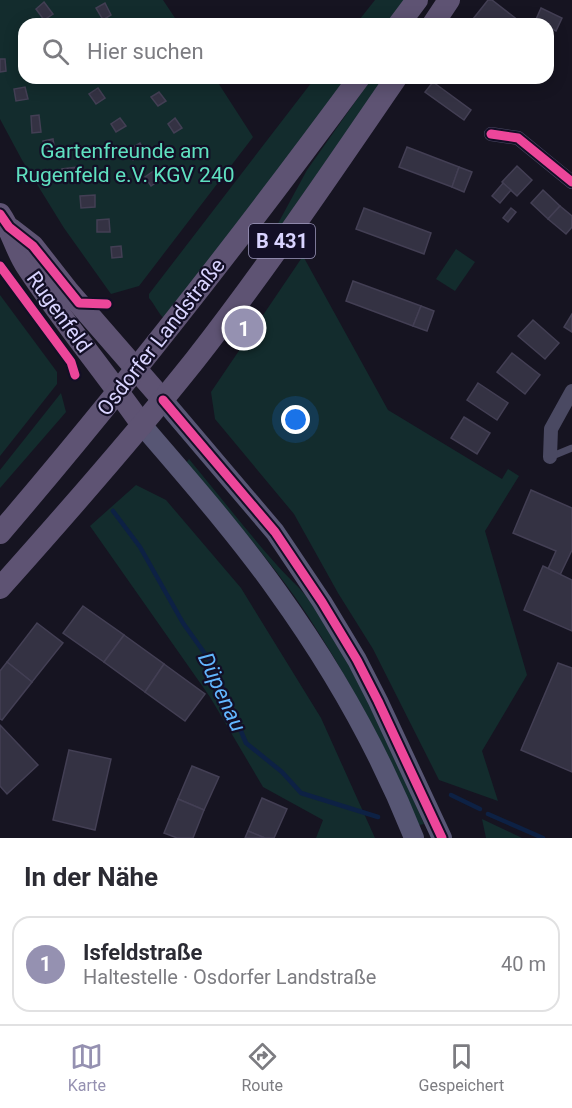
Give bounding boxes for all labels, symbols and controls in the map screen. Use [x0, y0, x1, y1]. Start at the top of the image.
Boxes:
search box [18, 18, 554, 84]
icon: search [39, 35, 72, 68]
text: Hier suchen [87, 39, 204, 64]
park label: Gartenfreunde am Rugenfeld e.V. KGV 240 [15, 139, 235, 187]
road number: B 431 [249, 224, 315, 258]
street label: Osdorfer Landstraße [92, 254, 230, 420]
street label: Rugenfeld [22, 267, 96, 357]
pin: 1 [224, 306, 264, 350]
your location [281, 405, 310, 434]
water label: Düpenau [193, 649, 251, 736]
text: In der Nähe [24, 862, 158, 892]
text: Isfeldstraße [83, 940, 202, 965]
text: 1 [40, 952, 51, 976]
text: 40 m [501, 952, 546, 976]
text: Haltestelle · Osdorfer Landstraße [83, 965, 376, 989]
tab: Karte [68, 1040, 106, 1095]
tab: Route [242, 1040, 283, 1095]
tab: Gespeichert [419, 1040, 504, 1095]

